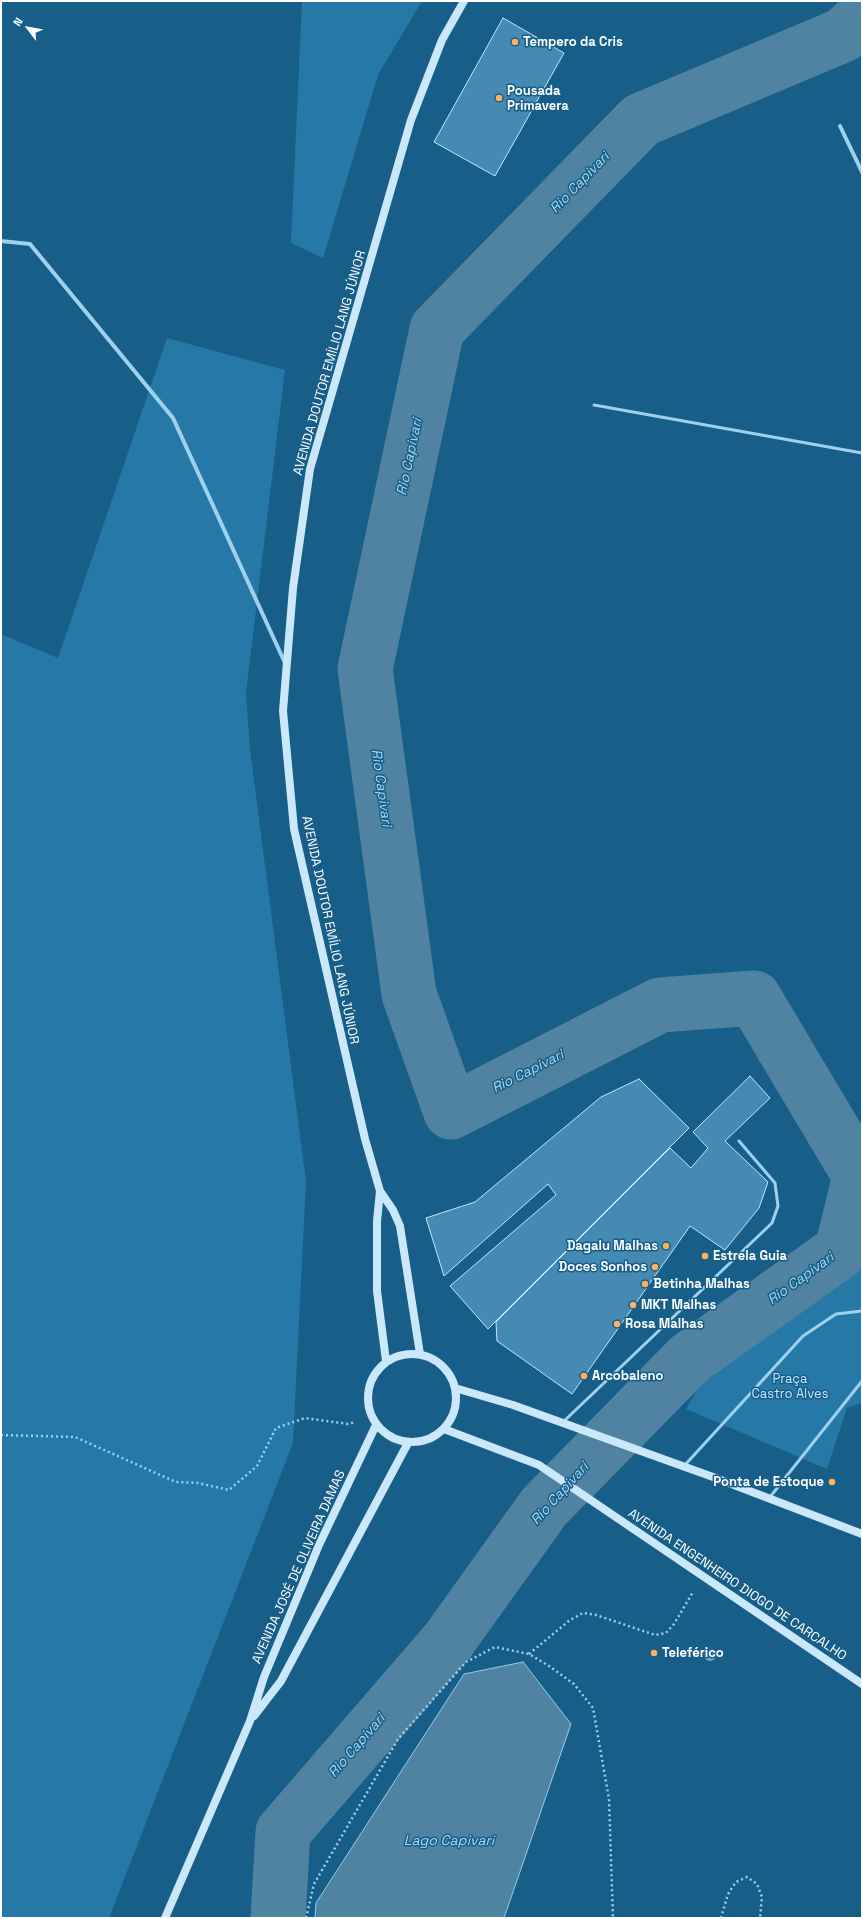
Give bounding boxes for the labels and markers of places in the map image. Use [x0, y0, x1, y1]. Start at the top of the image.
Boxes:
place label: Tempero da Cris [523, 34, 623, 50]
marker: Tempero da Cris [510, 37, 520, 47]
place label: Pousada Primavera [507, 83, 569, 114]
marker: Pousada Primavera [494, 93, 504, 103]
place label: Dagalu Malhas [567, 1238, 658, 1254]
marker: Dagalu Malhas [661, 1241, 671, 1251]
place label: Estrela Guia [713, 1248, 787, 1264]
marker: Estrela Guia [700, 1251, 710, 1261]
place label: Doces Sonhos [559, 1259, 647, 1275]
marker: Doces Sonhos [650, 1262, 660, 1272]
place label: Betinha Malhas [653, 1276, 750, 1292]
marker: Betinha Malhas [640, 1279, 650, 1289]
place label: MKT Malhas [641, 1297, 716, 1313]
marker: MKT Malhas [628, 1300, 638, 1310]
place label: Rosa Malhas [625, 1316, 703, 1332]
marker: Rosa Malhas [612, 1319, 622, 1329]
place label: Arcobaleno [592, 1368, 663, 1384]
marker: Arcobaleno [579, 1371, 589, 1381]
place label: Ponta de Estoque [713, 1474, 824, 1490]
marker: Ponta de Estoque [827, 1477, 837, 1487]
place label: Teleférico [662, 1645, 724, 1661]
marker: Teleférico [649, 1648, 659, 1658]

